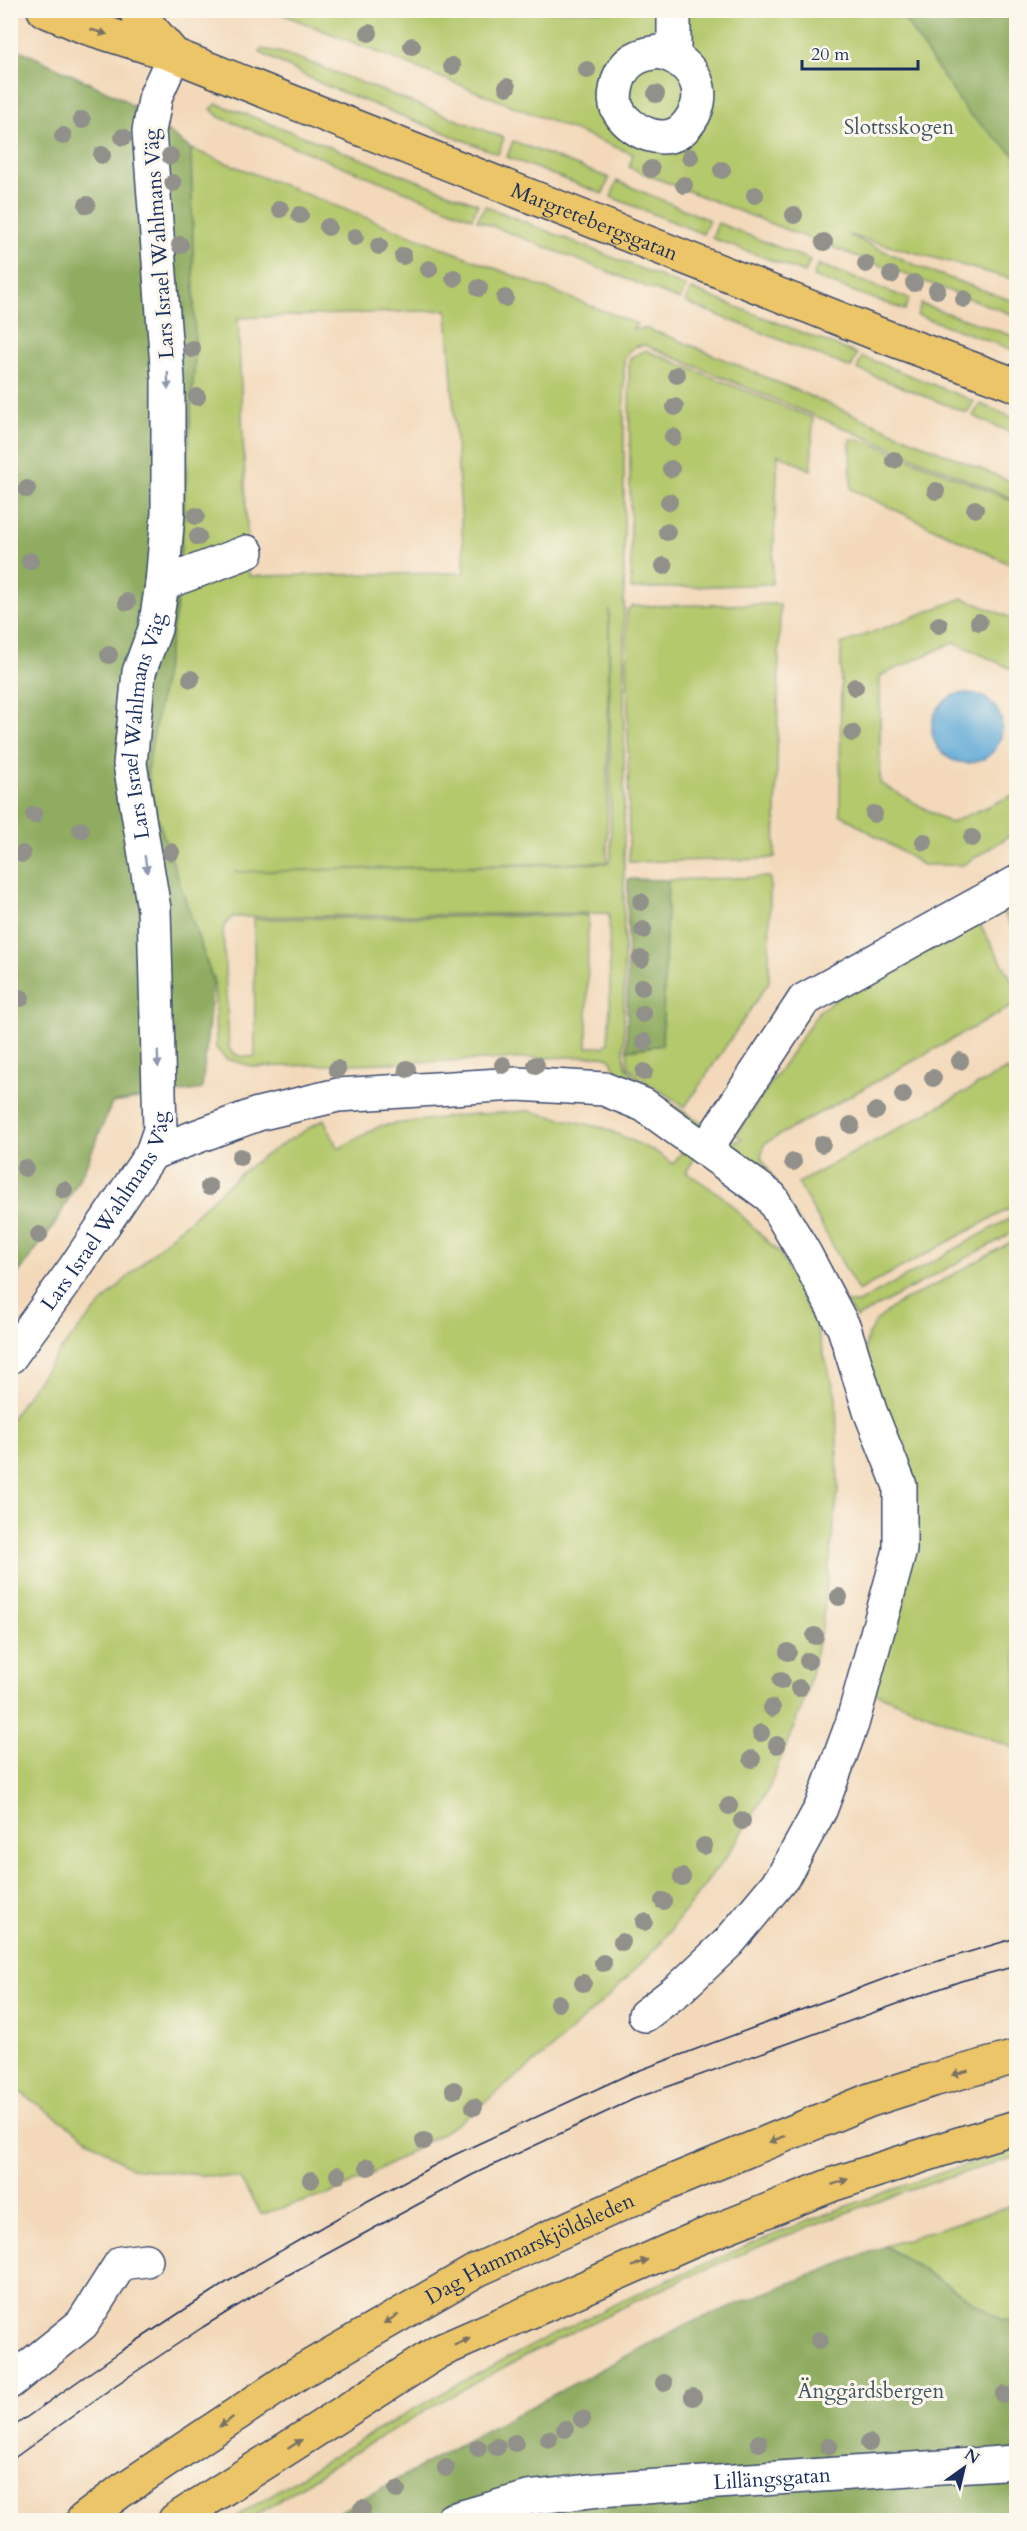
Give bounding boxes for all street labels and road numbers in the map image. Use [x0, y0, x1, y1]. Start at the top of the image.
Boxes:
street label: Lars Israel Wahlmans Väg [136, 128, 182, 360]
street label: Margretebergsgatan [507, 175, 682, 268]
street label: Lars Israel Wahlmans Väg [115, 611, 172, 842]
street label: Lars Israel Wahlmans Väg [34, 1111, 175, 1316]
street label: Dag Hammarskjöldsleden [420, 2186, 639, 2311]
street label: Lillängsgatan [712, 2460, 832, 2497]

